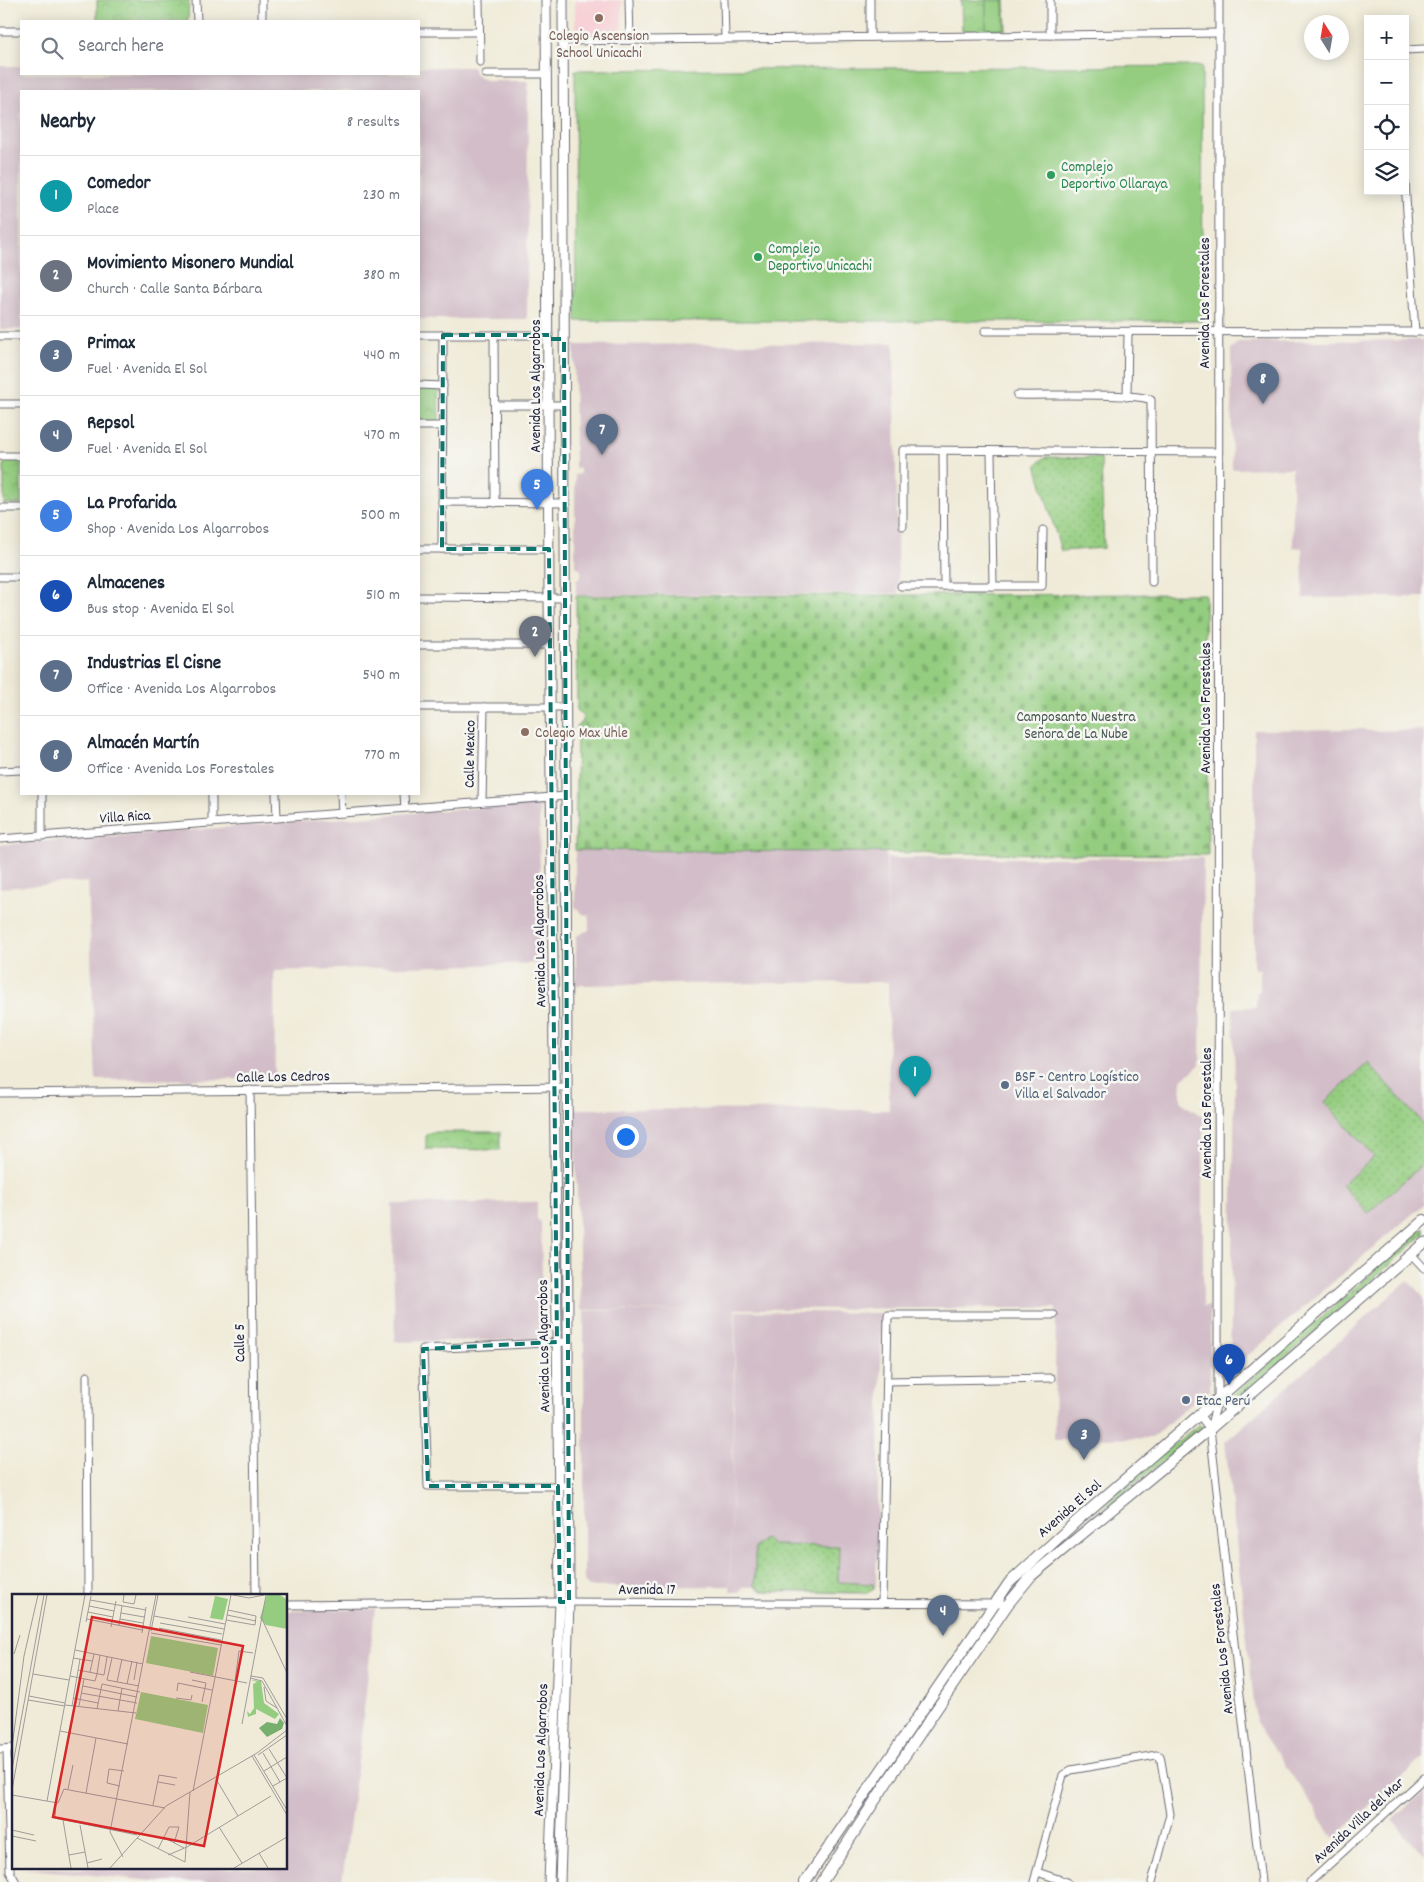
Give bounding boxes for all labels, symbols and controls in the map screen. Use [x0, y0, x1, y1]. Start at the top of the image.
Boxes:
marker: Colegio Ascension School Unicachi [593, 12, 605, 24]
north arrow [1304, 15, 1349, 60]
map controls [1364, 15, 1409, 195]
button: + [1364, 15, 1409, 60]
search box [20, 20, 420, 75]
place label: Colegio Ascension School Unicachi [549, 26, 649, 65]
icon: search [38, 34, 66, 62]
text: Search here [78, 34, 164, 61]
button: − [1364, 60, 1409, 105]
button: locate [1364, 105, 1409, 150]
text: Nearby [40, 108, 95, 138]
text: 8 results [347, 111, 400, 134]
button: layers [1364, 150, 1409, 195]
place label: Complejo Deportivo Ollaraya [1061, 157, 1169, 196]
marker: Complejo Deportivo Ollaraya [1045, 169, 1057, 181]
text: Comedor [87, 171, 151, 198]
text: 1 [54, 184, 58, 207]
text: 230 m [363, 184, 400, 207]
text: Place [87, 198, 119, 221]
street label: Avenida Los Forestales [1195, 237, 1217, 369]
place label: Complejo Deportivo Unicachi [768, 239, 872, 278]
text: Movimiento Misonero Mundial [87, 251, 293, 278]
marker: Complejo Deportivo Unicachi [752, 251, 764, 263]
text: 2 [53, 264, 60, 287]
text: 380 m [363, 264, 400, 287]
text: Church · Calle Santa Bárbara [87, 278, 262, 301]
street label: Avenida Los Algarrobos [526, 319, 548, 453]
text: Primax [87, 331, 135, 358]
text: 3 [52, 344, 60, 367]
text: 440 m [363, 344, 400, 367]
text: Fuel · Avenida El Sol [87, 358, 207, 381]
pin: 8 [1247, 363, 1279, 404]
text: Repsol [87, 411, 134, 438]
pin: 7 [586, 414, 618, 455]
text: 4 [53, 424, 59, 447]
text: 470 m [364, 424, 400, 447]
text: Fuel · Avenida El Sol [87, 438, 207, 461]
pin: 5 [521, 469, 553, 510]
text: La Profarida [87, 491, 176, 518]
text: 5 [52, 504, 60, 527]
text: 500 m [360, 504, 400, 527]
text: Shop · Avenida Los Algarrobos [87, 518, 269, 541]
text: Almacenes [87, 571, 165, 598]
text: 6 [52, 584, 60, 607]
text: 510 m [366, 584, 400, 607]
text: Bus stop · Avenida El Sol [87, 598, 234, 621]
pin: 2 [519, 616, 551, 657]
street label: Avenida Los Forestales [1196, 642, 1218, 774]
text: Industrias El Cisne [87, 651, 221, 678]
text: 7 [53, 664, 59, 687]
text: 540 m [363, 664, 400, 687]
text: Office · Avenida Los Algarrobos [87, 678, 276, 701]
park label: Camposanto Nuestra Señora de La Nube [1016, 707, 1137, 746]
street label: Calle Mexico [459, 720, 483, 788]
place label: Colegio Max Uhle [535, 723, 628, 745]
marker: Colegio Max Uhle [519, 726, 531, 738]
text: Almacén Martín [87, 731, 199, 758]
text: 8 [53, 744, 59, 767]
text: 770 m [364, 744, 400, 767]
text: Office · Avenida Los Forestales [87, 758, 274, 781]
street label: Villa Rica [99, 805, 152, 831]
street label: Avenida Los Algarrobos [529, 874, 553, 1008]
street label: Avenida Los Forestales [1197, 1047, 1219, 1179]
pin: 1 [899, 1056, 931, 1097]
street label: Calle Los Cedros [236, 1066, 330, 1090]
place label: BSF - Centro Logístico Villa el Salvador [1015, 1067, 1139, 1106]
marker: BSF - Centro Logístico Villa el Salvador [999, 1079, 1011, 1091]
your location [613, 1124, 639, 1150]
street label: Avenida Los Algarrobos [533, 1279, 557, 1413]
street label: Calle 5 [230, 1323, 252, 1362]
pin: 6 [1213, 1344, 1245, 1385]
place label: Etac Perú [1196, 1391, 1250, 1413]
marker: Etac Perú [1180, 1394, 1192, 1406]
pin: 3 [1068, 1419, 1100, 1460]
street label: Avenida El Sol [1033, 1475, 1108, 1544]
street label: Avenida 17 [618, 1580, 676, 1602]
street label: Avenida Los Forestales [1205, 1582, 1241, 1715]
inset map [12, 1594, 288, 1870]
pin: 4 [927, 1595, 959, 1636]
street label: Avenida Los Algarrobos [529, 1683, 555, 1817]
street label: Avenida Villa del Mar [1309, 1773, 1410, 1870]

